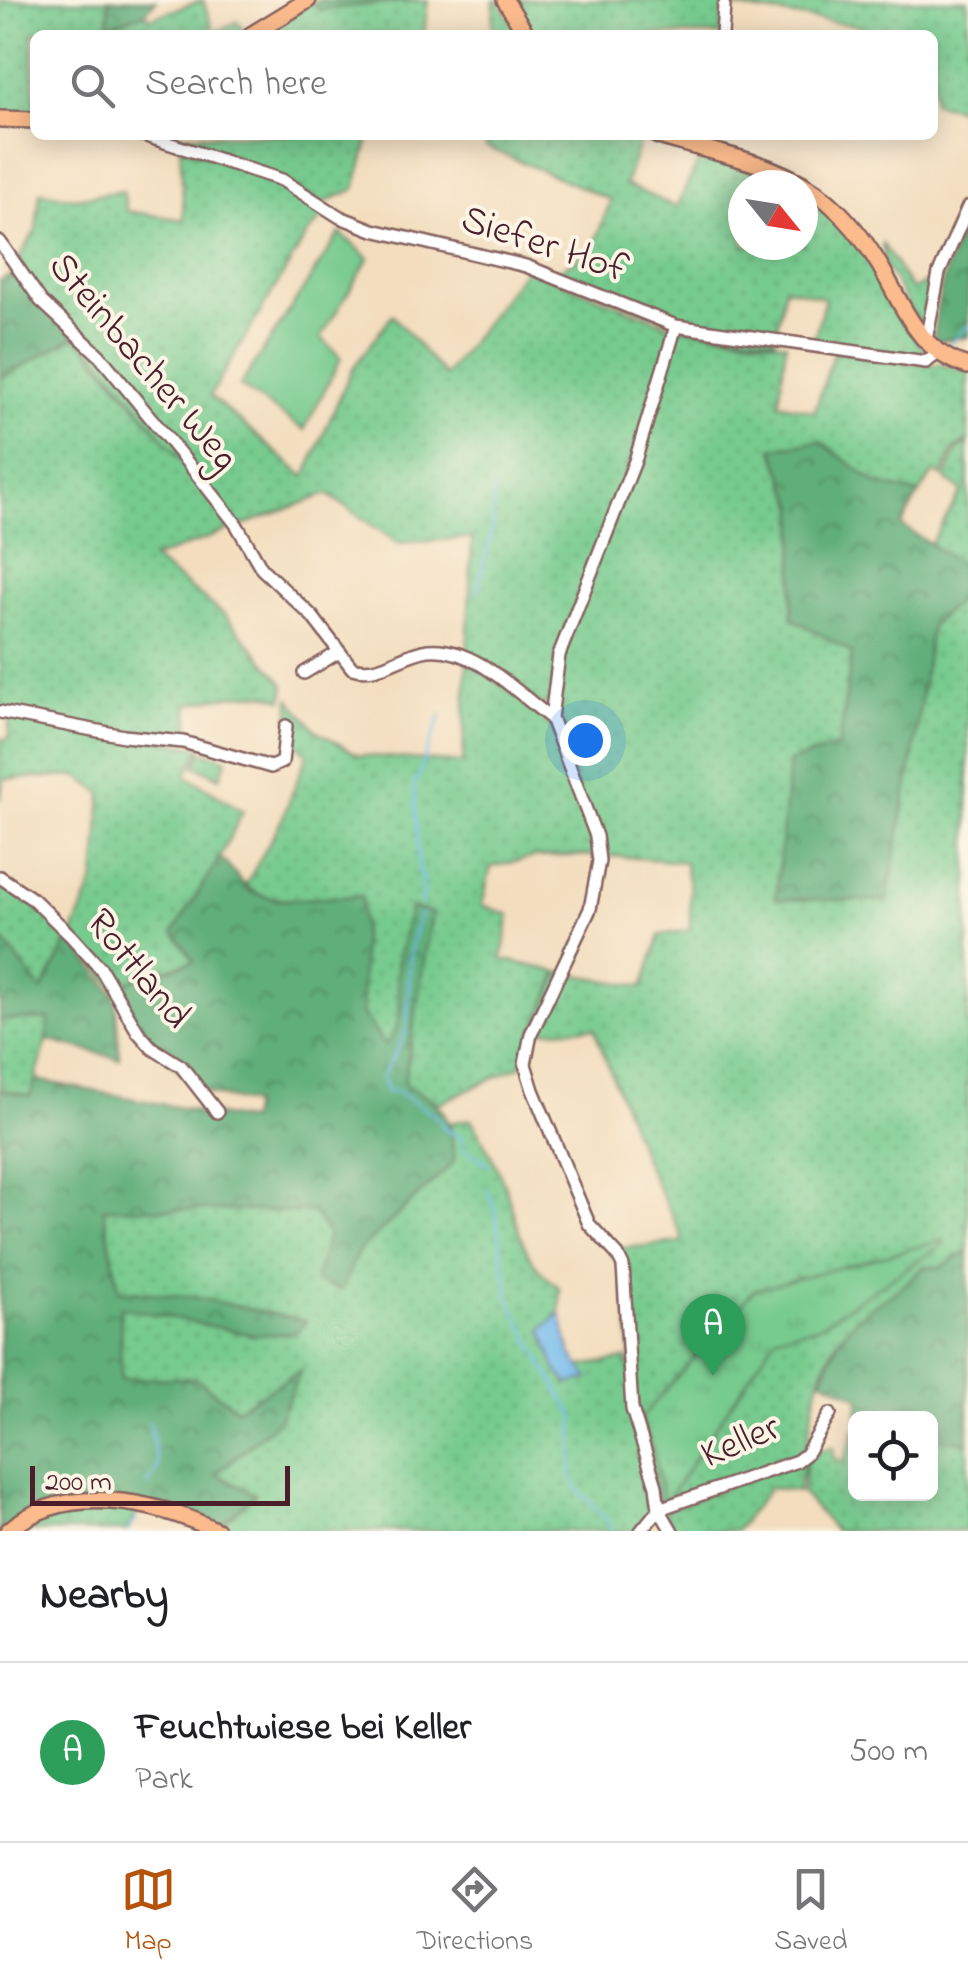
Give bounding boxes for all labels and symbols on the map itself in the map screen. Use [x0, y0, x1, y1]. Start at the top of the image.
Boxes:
north arrow [728, 170, 818, 260]
street label: Siefer Hof [453, 191, 635, 301]
street label: Steinbacher Weg [32, 240, 252, 486]
your location [560, 715, 611, 766]
street label: Rottland [70, 897, 204, 1043]
pin: A [680, 1294, 746, 1376]
street label: Keller [692, 1400, 790, 1486]
scale bar [30, 1461, 290, 1506]

